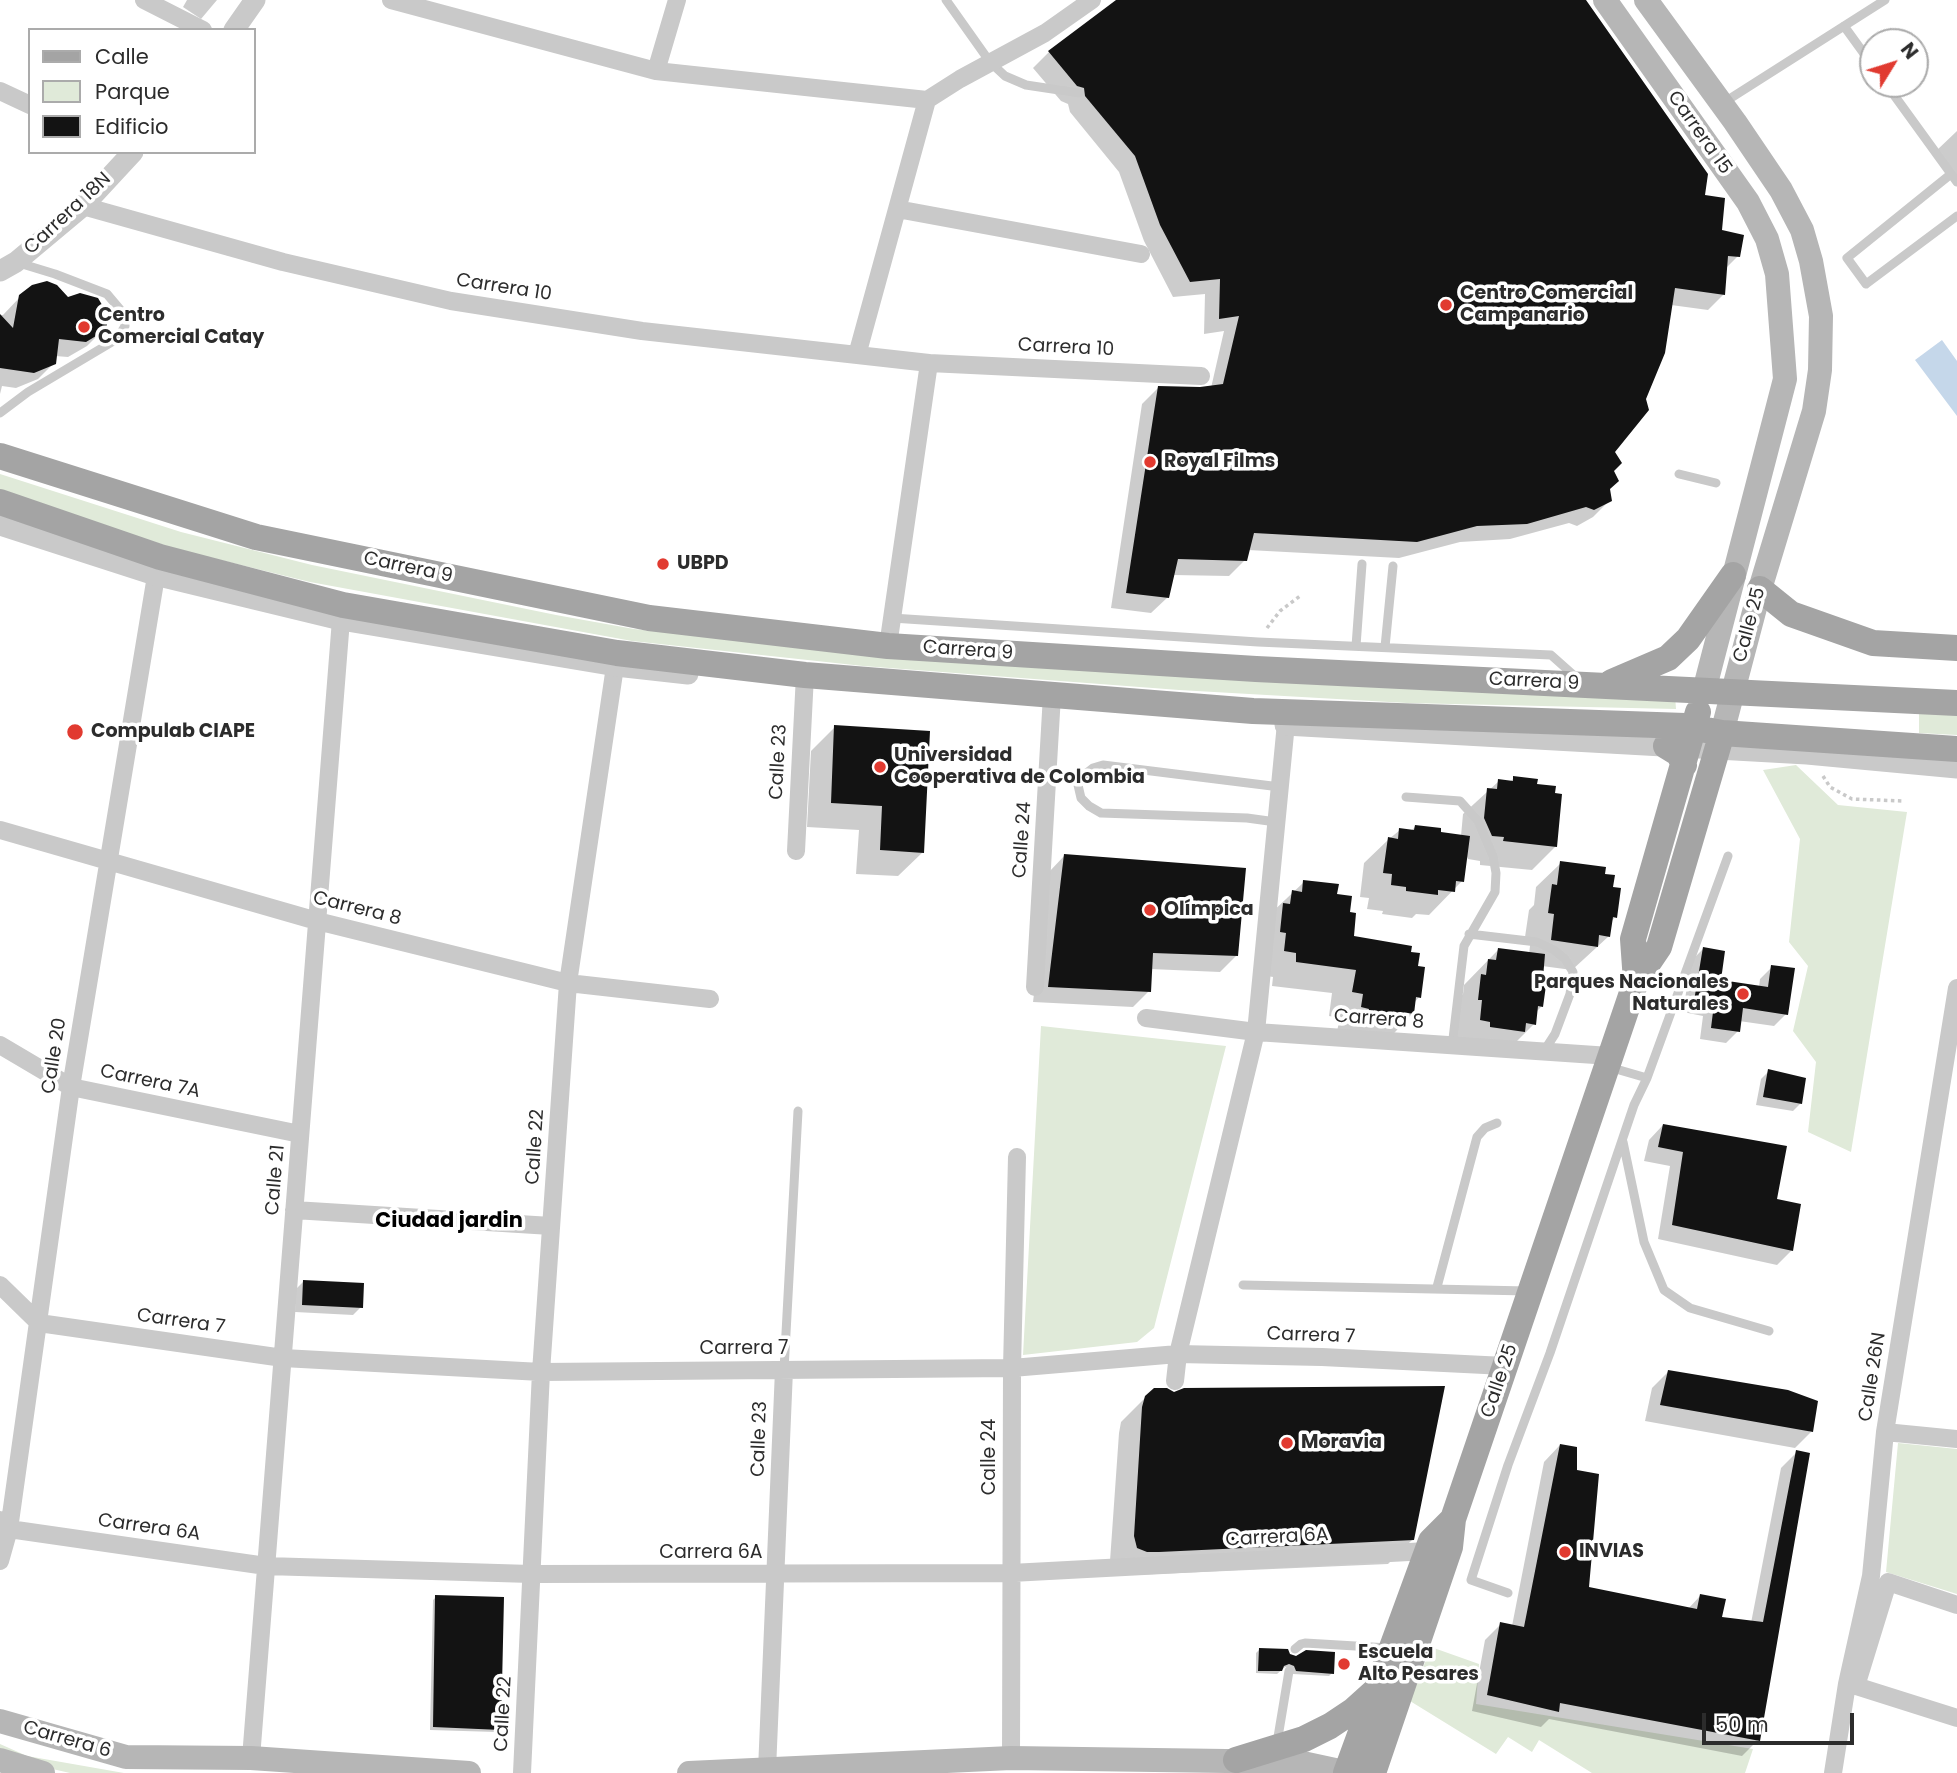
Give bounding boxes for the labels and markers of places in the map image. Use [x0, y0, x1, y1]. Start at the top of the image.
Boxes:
place label: Centro Comercial Campanario [1460, 283, 1633, 327]
marker: Centro Comercial Campanario [1438, 297, 1454, 313]
place label: Centro Comercial Catay [98, 305, 264, 349]
marker: Centro Comercial Catay [76, 319, 92, 335]
place label: Royal Films [1164, 451, 1275, 473]
marker: Royal Films [1142, 454, 1158, 470]
place label: UBPD [677, 553, 729, 575]
marker: UBPD [655, 556, 671, 572]
place label: Compulab CIAPE [91, 721, 255, 743]
marker: Compulab CIAPE [65, 722, 85, 742]
place label: Universidad Cooperativa de Colombia [894, 745, 1145, 789]
marker: Universidad Cooperativa de Colombia [872, 759, 888, 775]
place label: Olímpica [1164, 899, 1254, 921]
marker: Olímpica [1142, 902, 1158, 918]
place label: Parques Nacionales Naturales [1534, 972, 1729, 1016]
marker: Parques Nacionales Naturales [1735, 986, 1751, 1002]
place label: Moravia [1301, 1432, 1382, 1454]
marker: Moravia [1279, 1435, 1295, 1451]
place label: INVIAS [1579, 1541, 1644, 1563]
marker: INVIAS [1557, 1544, 1573, 1560]
place label: Escuela Alto Pesares [1358, 1642, 1479, 1686]
marker: Escuela Alto Pesares [1336, 1656, 1352, 1672]

